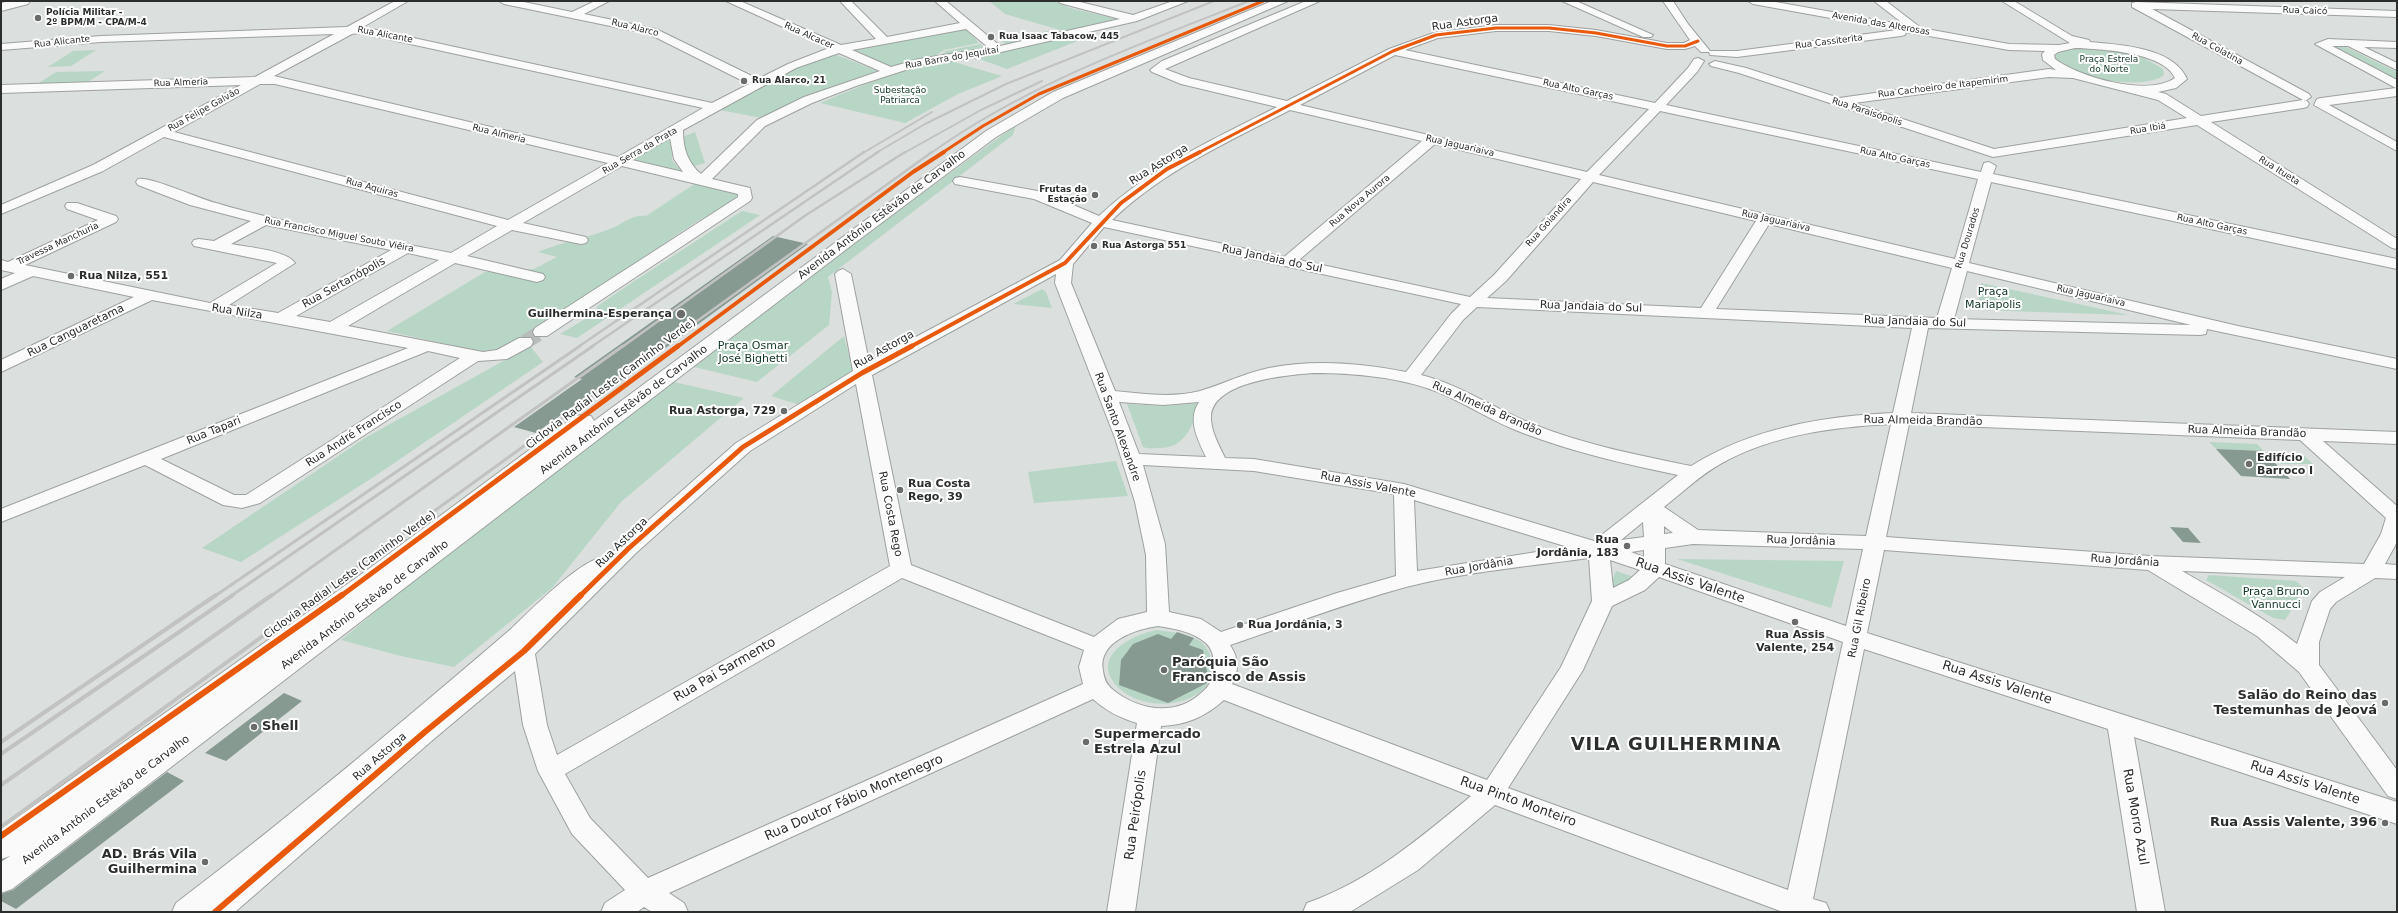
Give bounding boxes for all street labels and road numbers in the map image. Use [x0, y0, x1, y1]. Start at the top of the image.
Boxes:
street label: Rua Caicó [2282, 5, 2328, 17]
street label: Avenida das Alterosas [1831, 10, 1931, 38]
street label: Rua Astorga [1431, 12, 1499, 34]
street label: Rua Alarco [610, 17, 660, 39]
street label: Rua Alcacer [782, 20, 836, 52]
street label: Rua Alicante [356, 24, 414, 46]
street label: Rua Colatina [2189, 30, 2245, 68]
street label: Rua Cassiterita [1795, 33, 1863, 51]
street label: Rua Alicante [33, 34, 91, 50]
street label: Rua Barra do Jequitaí [904, 44, 1000, 72]
street label: Rua Cachoeiro de Itapemirim [1877, 74, 2009, 100]
street label: Rua Almeria [154, 77, 208, 89]
street label: Rua Alto Garças [1542, 77, 1614, 103]
street label: Rua Felipe Galvão [166, 86, 242, 134]
street label: Rua Paraisópolis [1830, 96, 1904, 128]
street label: Rua Ibiá [2129, 121, 2167, 137]
street label: Rua Almeria [471, 122, 527, 146]
street label: Rua Serra da Prata [601, 125, 679, 177]
street label: Rua Jaguariaiva [1425, 133, 1495, 159]
street label: Rua Astorga [1127, 142, 1191, 188]
street label: Rua Alto Garças [1859, 145, 1931, 171]
street label: Avenida Antônio Estêvão de Carvalho [796, 148, 968, 282]
street label: Rua Itueta [2256, 154, 2302, 188]
street label: Rua Nova Aurora [1327, 172, 1393, 230]
street label: Rua Aquiras [345, 176, 399, 200]
street label: Rua Goiandira [1524, 195, 1574, 249]
street label: Rua Dourados [1954, 206, 1982, 270]
street label: Rua Jaguariaiva [1741, 208, 1811, 234]
street label: Rua Alto Garças [2176, 212, 2248, 238]
street label: Rua Francisco Miguel Souto Viêira [263, 215, 415, 255]
street label: Travessa Manchuria [15, 220, 101, 268]
street label: Rua Jandaia do Sul [1220, 242, 1324, 276]
street label: Rua Sertanópolis [300, 255, 388, 311]
street label: Rua Jaguariaiva [2056, 283, 2126, 309]
street label: Rua Jandaia do Sul [1540, 299, 1642, 315]
street label: Rua Nilza [211, 301, 263, 323]
street label: Rua Canguaretama [25, 302, 127, 360]
street label: Rua Jandaia do Sul [1864, 314, 1966, 330]
street label: Ciclovia Radial Leste (Caminho Verde) [523, 316, 699, 452]
street label: Rua Astorga [852, 328, 916, 372]
street label: Avenida Antônio Estêvão de Carvalho [538, 343, 710, 477]
street label: Rua Santo Alexandre [1091, 371, 1143, 483]
street label: Rua Almeida Brandão [1430, 379, 1544, 439]
street label: Rua André Francisco [304, 398, 404, 470]
street label: Rua Almeida Brandão [1863, 413, 1983, 429]
street label: Rua Tapari [185, 414, 243, 448]
street label: Rua Almeida Brandão [2187, 423, 2307, 441]
street label: Rua Assis Valente [1319, 469, 1417, 501]
street label: Rua Costa Rego [875, 470, 905, 558]
street label: Ciclovia Radial Leste (Caminho Verde) [261, 508, 439, 642]
street label: Rua Astorga [593, 515, 651, 571]
street label: Rua Jordânia [1766, 533, 1836, 549]
street label: Avenida Antônio Estêvão de Carvalho [279, 538, 451, 672]
street label: Rua Jordânia [2090, 552, 2160, 570]
street label: Rua Jordânia [1444, 554, 1514, 580]
street label: Rua Assis Valente [1633, 555, 1747, 607]
street label: Rua Gil Ribeiro [1846, 577, 1874, 659]
street label: Rua Pai Sarmento [671, 634, 779, 706]
street label: Rua Assis Valente [1940, 658, 2054, 708]
street label: Rua Astorga [350, 730, 410, 784]
street label: Avenida Antônio Estêvão de Carvalho [20, 733, 192, 867]
street label: Rua Doutor Fábio Montenegro [762, 751, 946, 845]
street label: Rua Assis Valente [2248, 758, 2362, 808]
street label: Rua Morro Azul [2119, 767, 2151, 867]
street label: Rua Peirópolis [1122, 769, 1150, 861]
street label: Rua Pinto Monteiro [1458, 774, 1578, 830]

